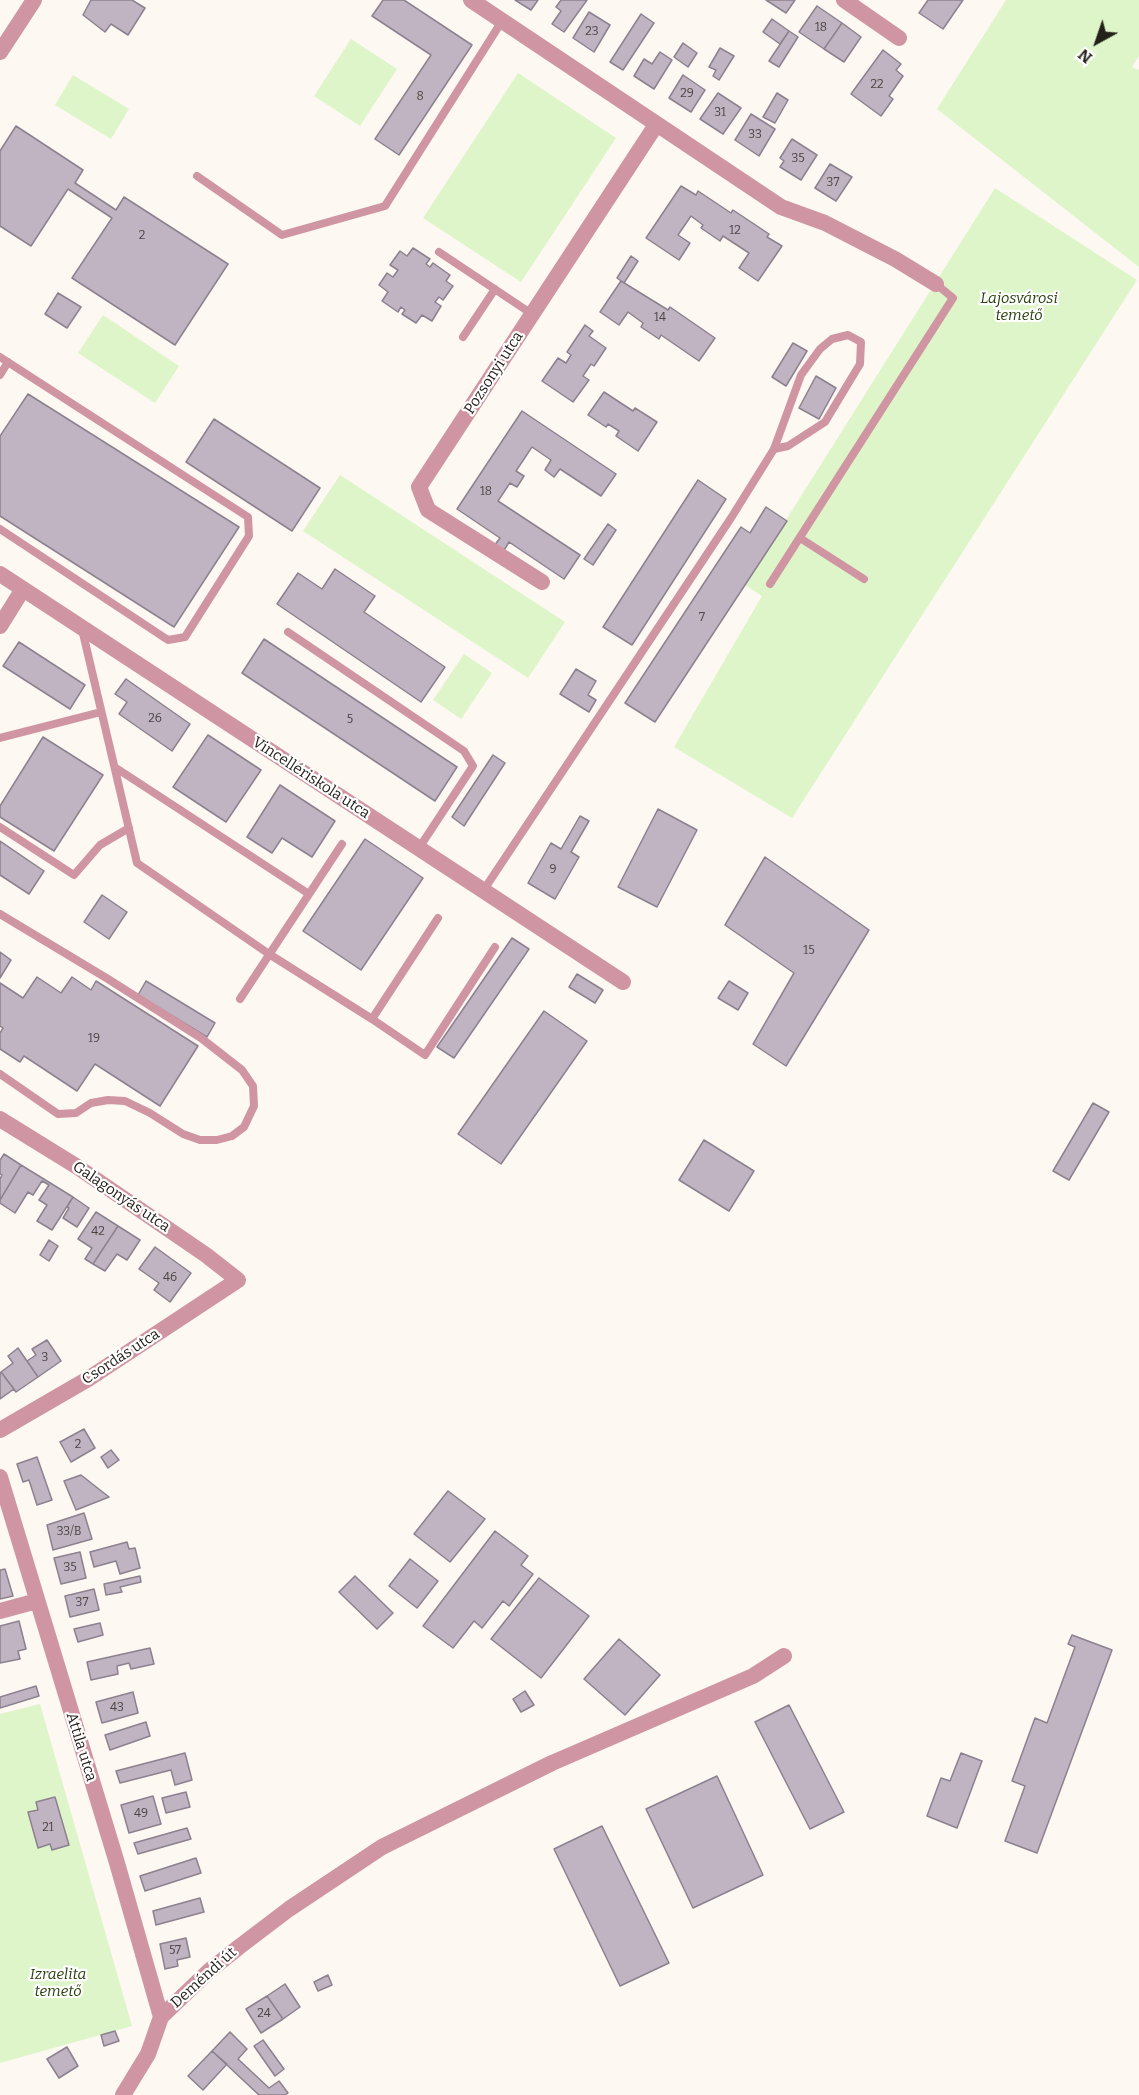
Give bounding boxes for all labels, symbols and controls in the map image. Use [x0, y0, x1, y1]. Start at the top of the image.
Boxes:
north arrow [1067, 12, 1127, 72]
house number: 18 [815, 21, 827, 35]
house number: 23 [585, 25, 599, 39]
text: N [1074, 45, 1096, 67]
house number: 22 [870, 78, 884, 92]
house number: 29 [680, 87, 694, 101]
house number: 8 [416, 90, 424, 104]
house number: 31 [714, 106, 726, 120]
house number: 33 [748, 128, 762, 142]
house number: 35 [791, 152, 805, 166]
house number: 37 [827, 176, 839, 190]
house number: 12 [729, 224, 741, 238]
house number: 2 [139, 229, 145, 243]
park label: Lajosvárosi temető [980, 290, 1058, 325]
house number: 14 [654, 311, 666, 325]
street label: Pozsonyi utca [461, 328, 527, 418]
house number: 18 [480, 485, 492, 499]
house number: 7 [699, 611, 705, 625]
house number: 26 [148, 712, 162, 726]
house number: 5 [347, 713, 353, 727]
street label: Vincellériskola utca [249, 733, 373, 823]
house number: 9 [549, 863, 557, 877]
house number: 15 [803, 944, 815, 958]
house number: 19 [88, 1032, 100, 1046]
street label: Galagonyás utca [69, 1158, 173, 1236]
house number: 42 [91, 1225, 105, 1239]
house number: 46 [163, 1271, 177, 1285]
street label: Csordás utca [79, 1325, 163, 1389]
house number: 3 [42, 1351, 48, 1365]
house number: 2 [75, 1438, 81, 1452]
house number: 33/B [57, 1525, 81, 1539]
house number: 35 [63, 1561, 77, 1575]
house number: 37 [76, 1596, 88, 1610]
house number: 43 [110, 1701, 124, 1715]
street label: Attila utca [62, 1710, 100, 1784]
house number: 49 [134, 1807, 148, 1821]
house number: 21 [42, 1821, 54, 1835]
street label: Deméndi út [168, 1944, 240, 2012]
house number: 57 [169, 1944, 181, 1958]
park label: Izraelita temető [30, 1966, 86, 2001]
house number: 24 [257, 2007, 271, 2021]

